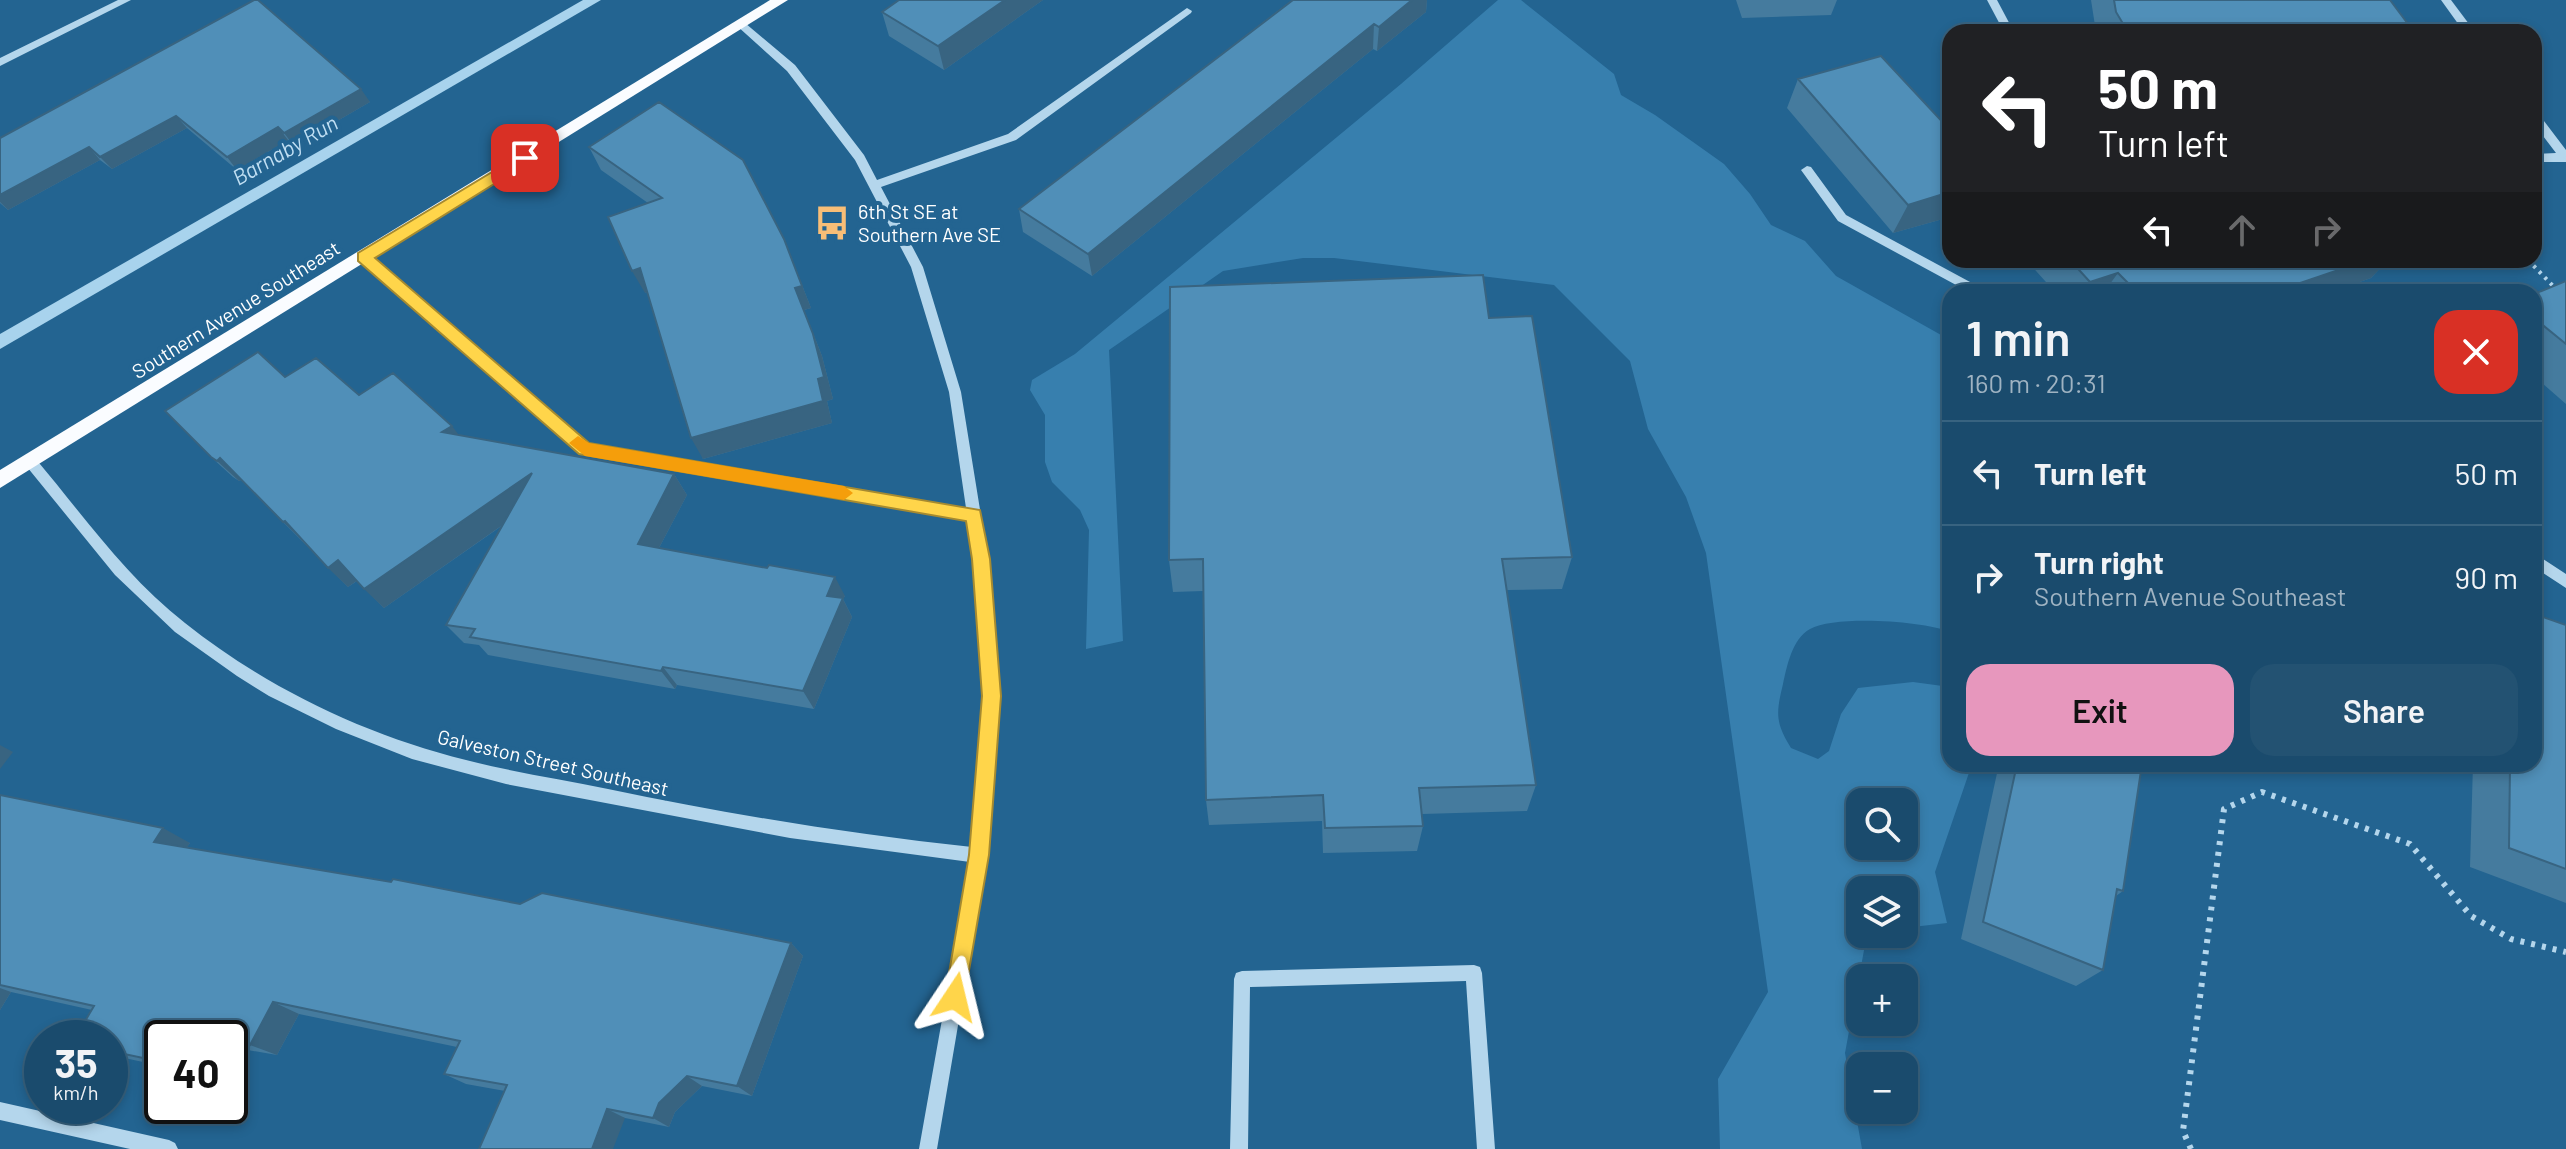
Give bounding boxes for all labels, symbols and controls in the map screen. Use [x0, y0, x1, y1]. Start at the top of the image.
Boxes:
text: 50 m [2098, 53, 2218, 120]
icon: left [1966, 56, 2070, 160]
water label: Barnaby Run [227, 109, 342, 190]
text: Turn left [2098, 121, 2229, 164]
pin [491, 124, 559, 192]
icon: arrive [503, 136, 547, 180]
place label: 6th St SE at Southern Ave SE [858, 199, 1001, 246]
bus stop icon: 6th St SE at Southern Ave SE [813, 204, 851, 242]
icon: left [2136, 208, 2180, 252]
icon: ahead [2220, 208, 2264, 252]
icon: right [2304, 208, 2348, 252]
street label: Southern Avenue Southeast [127, 235, 344, 383]
text: 1 min [1966, 308, 2071, 366]
button: close [2434, 310, 2518, 394]
text: 160 m · 20:31 [1966, 367, 2106, 398]
icon: left [1966, 451, 2010, 495]
text: Turn left [2034, 455, 2147, 491]
text: 50 m [2455, 455, 2518, 491]
text: Turn right [2034, 544, 2164, 580]
icon: right [1966, 555, 2010, 599]
text: 90 m [2455, 559, 2518, 595]
text: Southern Avenue Southeast [2034, 580, 2347, 611]
button: Exit [1966, 664, 2234, 756]
button: Share [2250, 664, 2518, 756]
street label: Galveston Street Southeast [435, 724, 671, 800]
map controls [1846, 788, 1918, 1124]
button: search [1846, 788, 1918, 860]
button: layers [1846, 876, 1918, 948]
position arrow [913, 955, 997, 1039]
button: + [1846, 964, 1918, 1036]
speed limit sign: 40 [144, 1020, 248, 1124]
text: 35 [54, 1038, 98, 1086]
button: − [1846, 1052, 1918, 1124]
text: km/h [53, 1080, 99, 1104]

